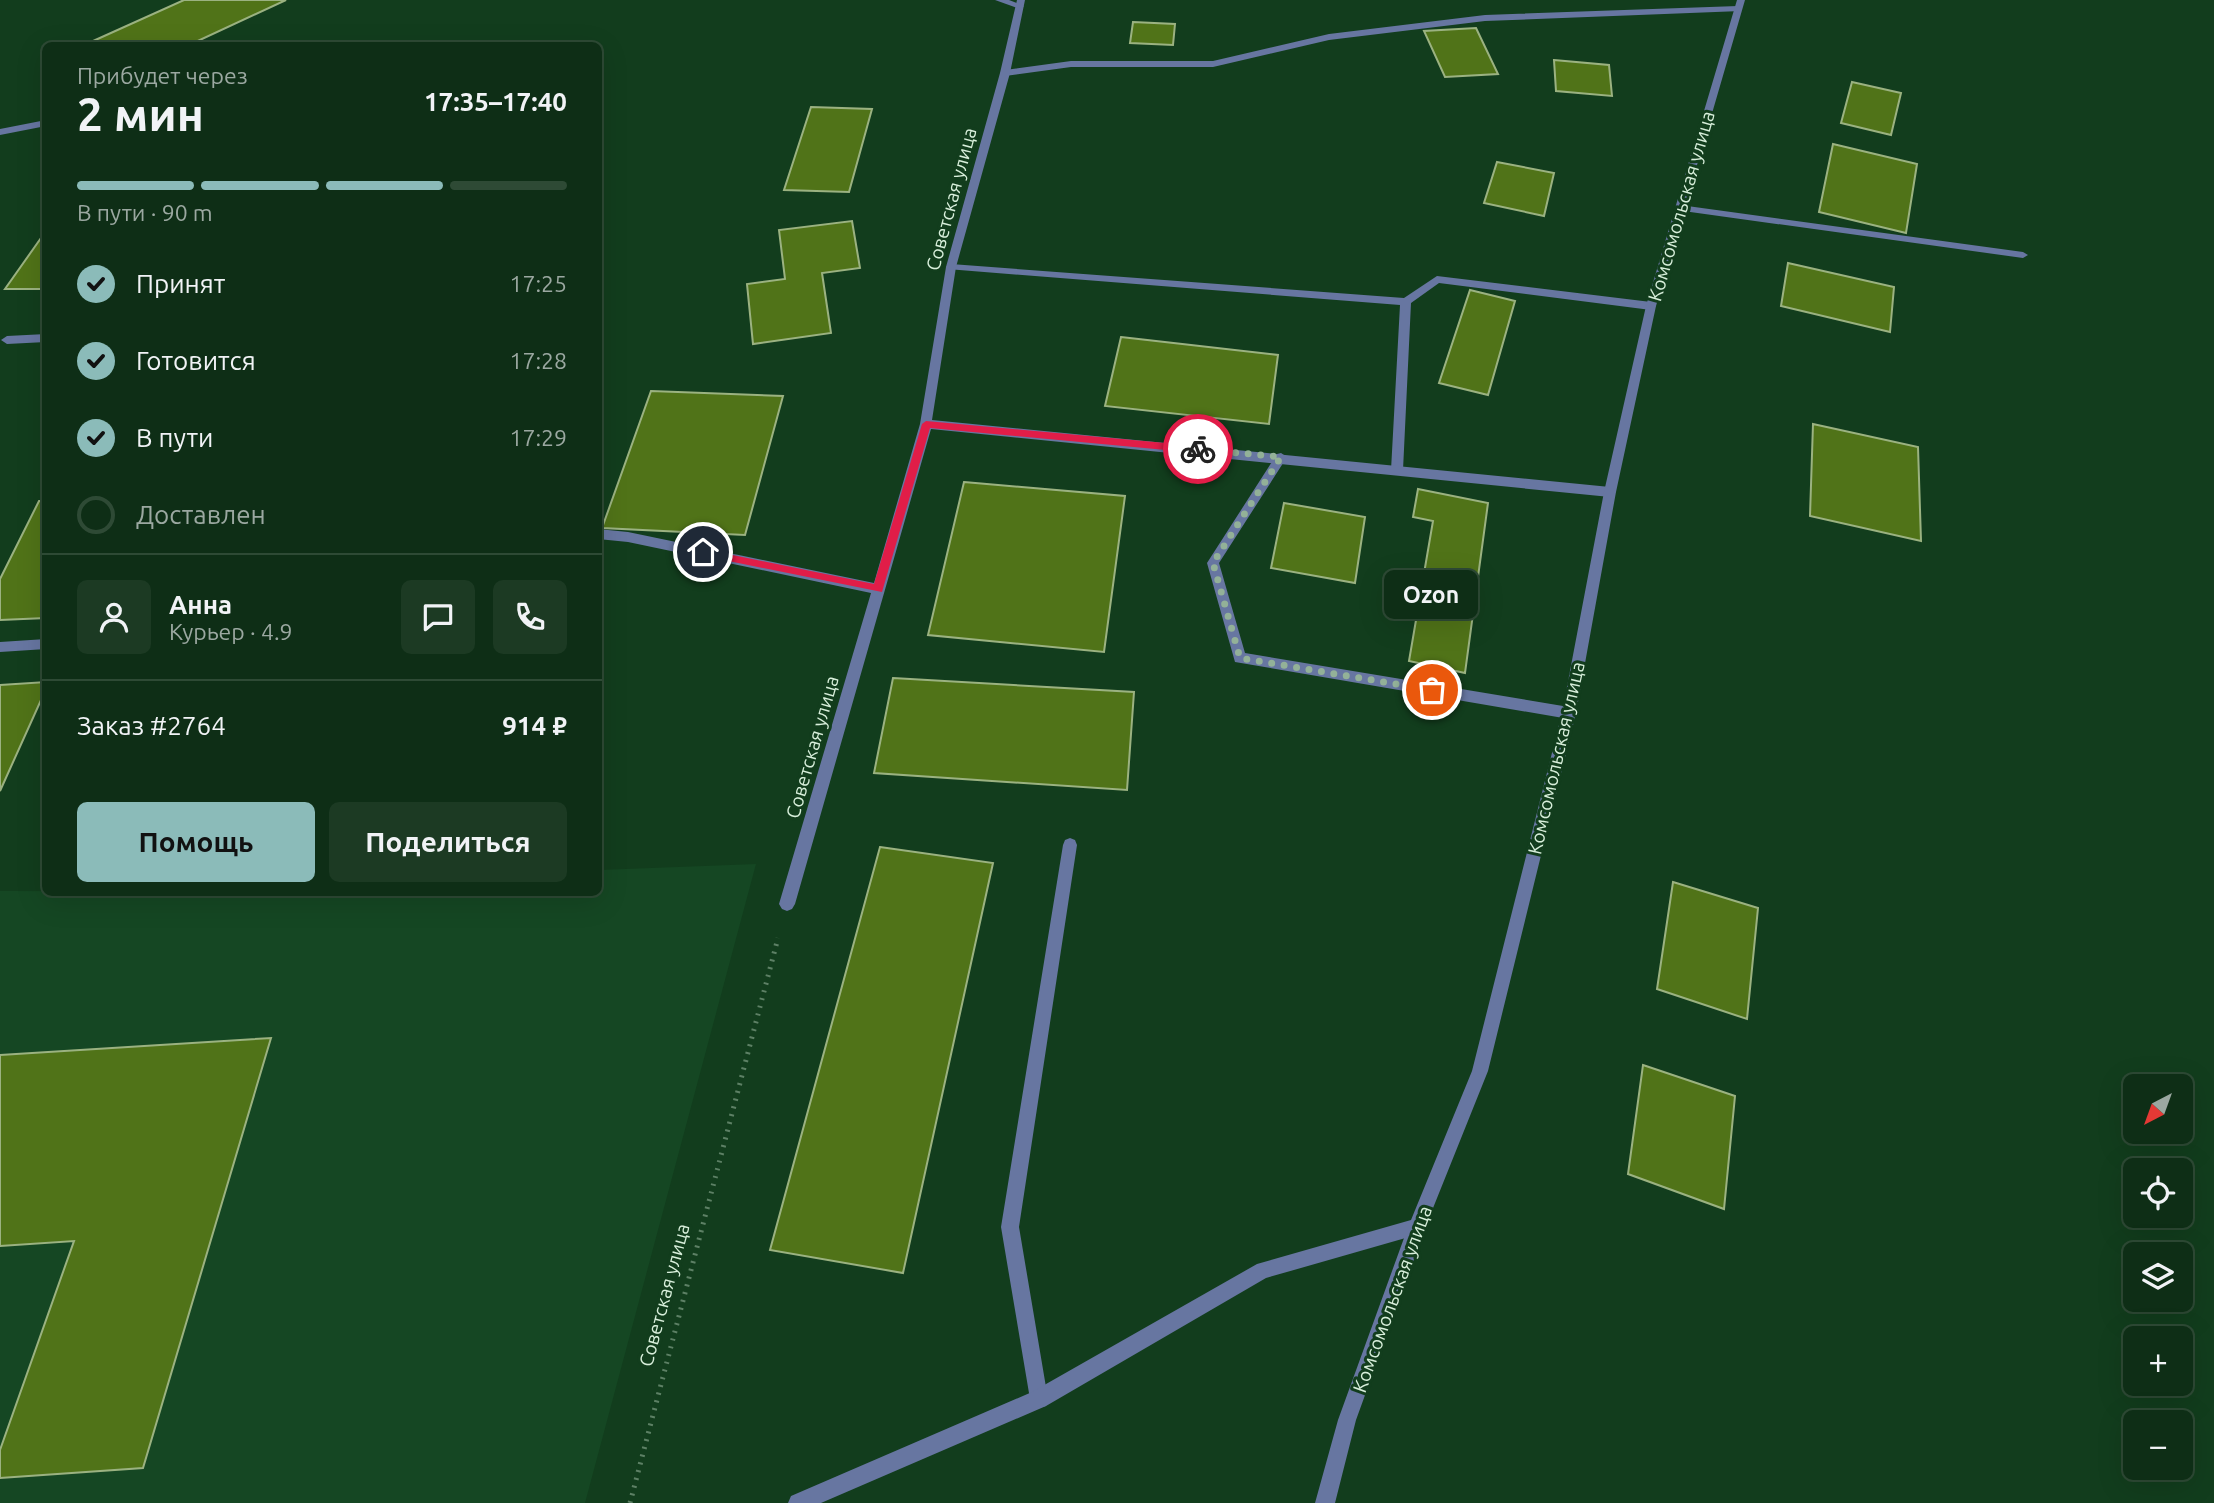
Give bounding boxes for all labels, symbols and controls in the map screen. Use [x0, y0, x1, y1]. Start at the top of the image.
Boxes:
text: Прибудет через [77, 63, 248, 88]
text: 17:35–17:40 [424, 87, 567, 116]
text: 2 мин [77, 88, 204, 140]
street label: Комсомольская улица [1643, 108, 1719, 304]
street label: Советская улица [921, 125, 981, 273]
text: В пути · 90 m [77, 200, 213, 225]
icon: check [77, 265, 115, 303]
text: Принят [136, 269, 225, 298]
text: 17:25 [509, 271, 567, 296]
icon: check [77, 342, 115, 380]
text: Готовится [136, 346, 256, 375]
text: 17:28 [509, 348, 567, 373]
courier [1163, 414, 1233, 484]
icon: check [77, 419, 115, 457]
text: В пути [136, 423, 213, 452]
text: 17:29 [509, 425, 567, 450]
icon: bike [1179, 430, 1217, 468]
text: Доставлен [136, 500, 266, 529]
pin [673, 522, 733, 582]
icon: home [684, 533, 722, 571]
callout: Ozon [1385, 571, 1479, 620]
button: person [77, 580, 151, 654]
button: chat [401, 580, 475, 654]
button: phone [493, 580, 567, 654]
text: Ozon [1403, 582, 1459, 607]
text: Анна [169, 590, 232, 619]
text: Курьер · 4.9 [169, 619, 293, 644]
pin [1402, 660, 1462, 720]
street label: Комсомольская улица [1523, 660, 1589, 856]
icon: bag [1413, 671, 1451, 709]
street label: Советская улица [781, 673, 843, 821]
text: Заказ #2764 [77, 711, 226, 740]
text: 914 ₽ [502, 711, 567, 740]
button: Помощь [77, 802, 315, 882]
button: Поделиться [329, 802, 567, 882]
north arrow [2123, 1074, 2193, 1144]
map controls [2123, 1074, 2193, 1480]
button: locate [2123, 1158, 2193, 1228]
street label: Комсомольская улица [1348, 1203, 1436, 1395]
street label: Советская улица [634, 1221, 694, 1369]
button: layers [2123, 1242, 2193, 1312]
button: + [2123, 1326, 2193, 1396]
button: − [2123, 1410, 2193, 1480]

